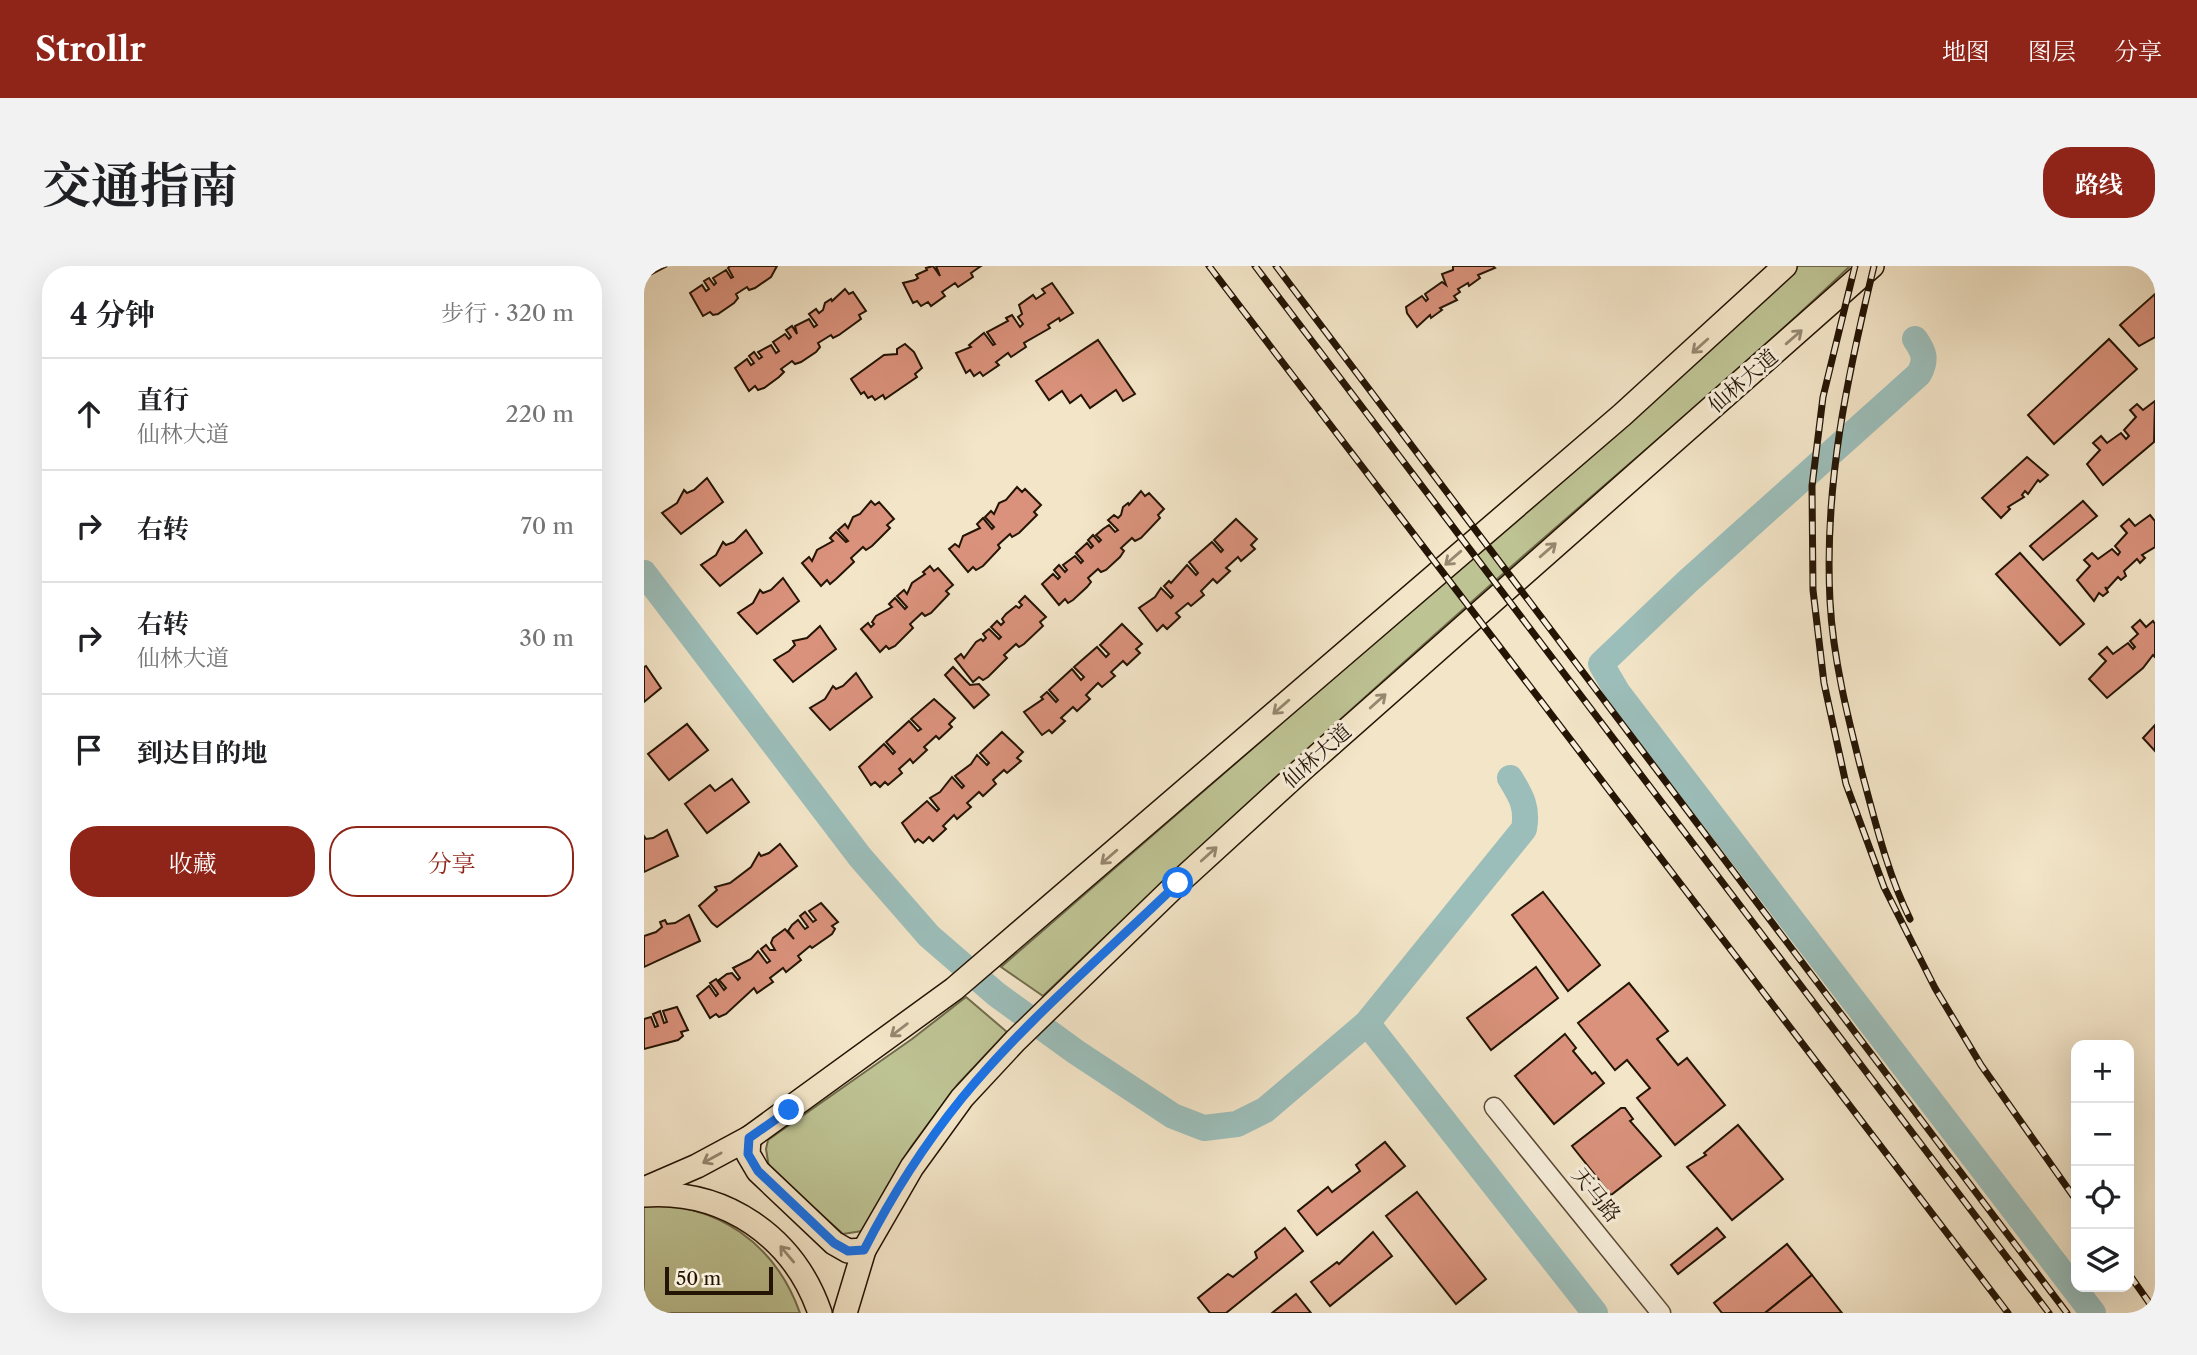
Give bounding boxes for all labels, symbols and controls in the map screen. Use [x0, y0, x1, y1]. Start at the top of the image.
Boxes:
text: Strollr [35, 29, 146, 70]
text: 地图 [1942, 37, 1990, 66]
text: 图层 [2028, 37, 2076, 66]
text: 分享 [2114, 37, 2162, 66]
button: 路线 [2043, 147, 2155, 218]
text: 交通指南 [42, 155, 238, 216]
text: 4 分钟 [70, 296, 155, 333]
text: 步行 · 320 m [441, 299, 574, 327]
one-way arrow [1785, 329, 1803, 345]
one-way arrow [1692, 338, 1709, 355]
street label: 仙林大道 [1703, 344, 1783, 418]
text: 直行 [137, 384, 189, 416]
icon: ahead [70, 395, 108, 433]
text: 220 m [505, 400, 574, 428]
text: 仙林大道 [137, 420, 229, 448]
icon: right [70, 507, 108, 545]
text: 70 m [521, 512, 574, 540]
text: 右转 [137, 513, 189, 545]
one-way arrow [1539, 542, 1557, 558]
one-way arrow [1444, 550, 1462, 566]
text: 右转 [137, 608, 189, 640]
icon: right [70, 619, 108, 657]
text: 30 m [519, 624, 574, 652]
text: 仙林大道 [137, 644, 229, 672]
one-way arrow [1369, 693, 1387, 709]
one-way arrow [1272, 699, 1290, 715]
street label: 仙林大道 [1277, 718, 1356, 793]
icon: arrive [70, 731, 108, 769]
text: 到达目的地 [137, 737, 267, 769]
button: 收藏 [70, 826, 315, 897]
button: 分享 [329, 826, 574, 897]
one-way arrow [1200, 846, 1218, 862]
one-way arrow [1101, 849, 1119, 865]
route start [1162, 867, 1193, 898]
one-way arrow [890, 1022, 909, 1037]
map controls [2071, 1040, 2134, 1292]
button: + [2071, 1040, 2134, 1103]
route end [773, 1094, 804, 1125]
button: − [2071, 1103, 2134, 1166]
one-way arrow [702, 1152, 723, 1165]
street label: 天马路 [1567, 1162, 1626, 1227]
button: locate [2071, 1166, 2134, 1229]
button: layers [2071, 1229, 2134, 1292]
one-way arrow [780, 1245, 795, 1263]
scale bar [665, 1264, 774, 1296]
text: 50 m [676, 1267, 721, 1290]

